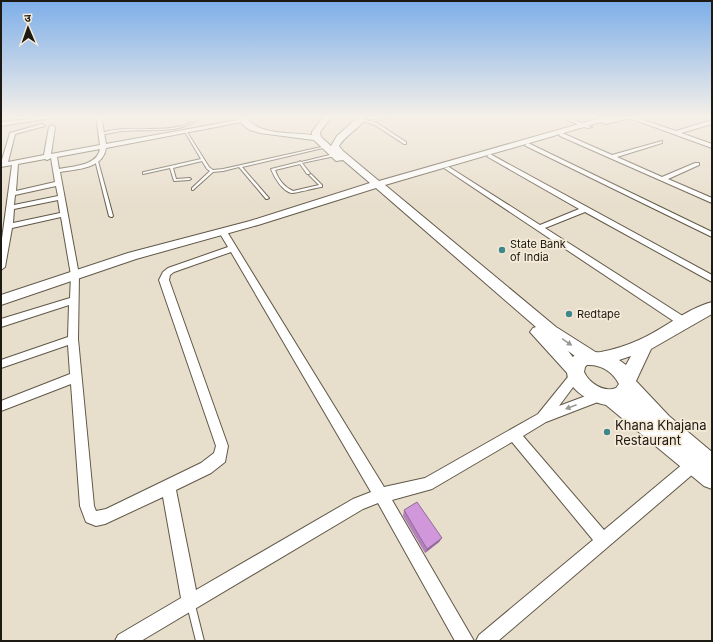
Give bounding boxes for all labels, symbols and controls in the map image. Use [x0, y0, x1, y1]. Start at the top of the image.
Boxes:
north arrow [8, 8, 48, 48]
text: उ [24, 11, 32, 25]
place label: State Bank of India [510, 237, 566, 264]
marker: State Bank of India [497, 245, 507, 255]
place label: Redtape [577, 307, 620, 321]
marker: Redtape [564, 309, 574, 319]
one-way arrow [562, 338, 572, 346]
one-way arrow [564, 404, 576, 410]
place label: Khana Khajana Restaurant [615, 417, 707, 448]
marker: Khana Khajana Restaurant [602, 427, 612, 437]

